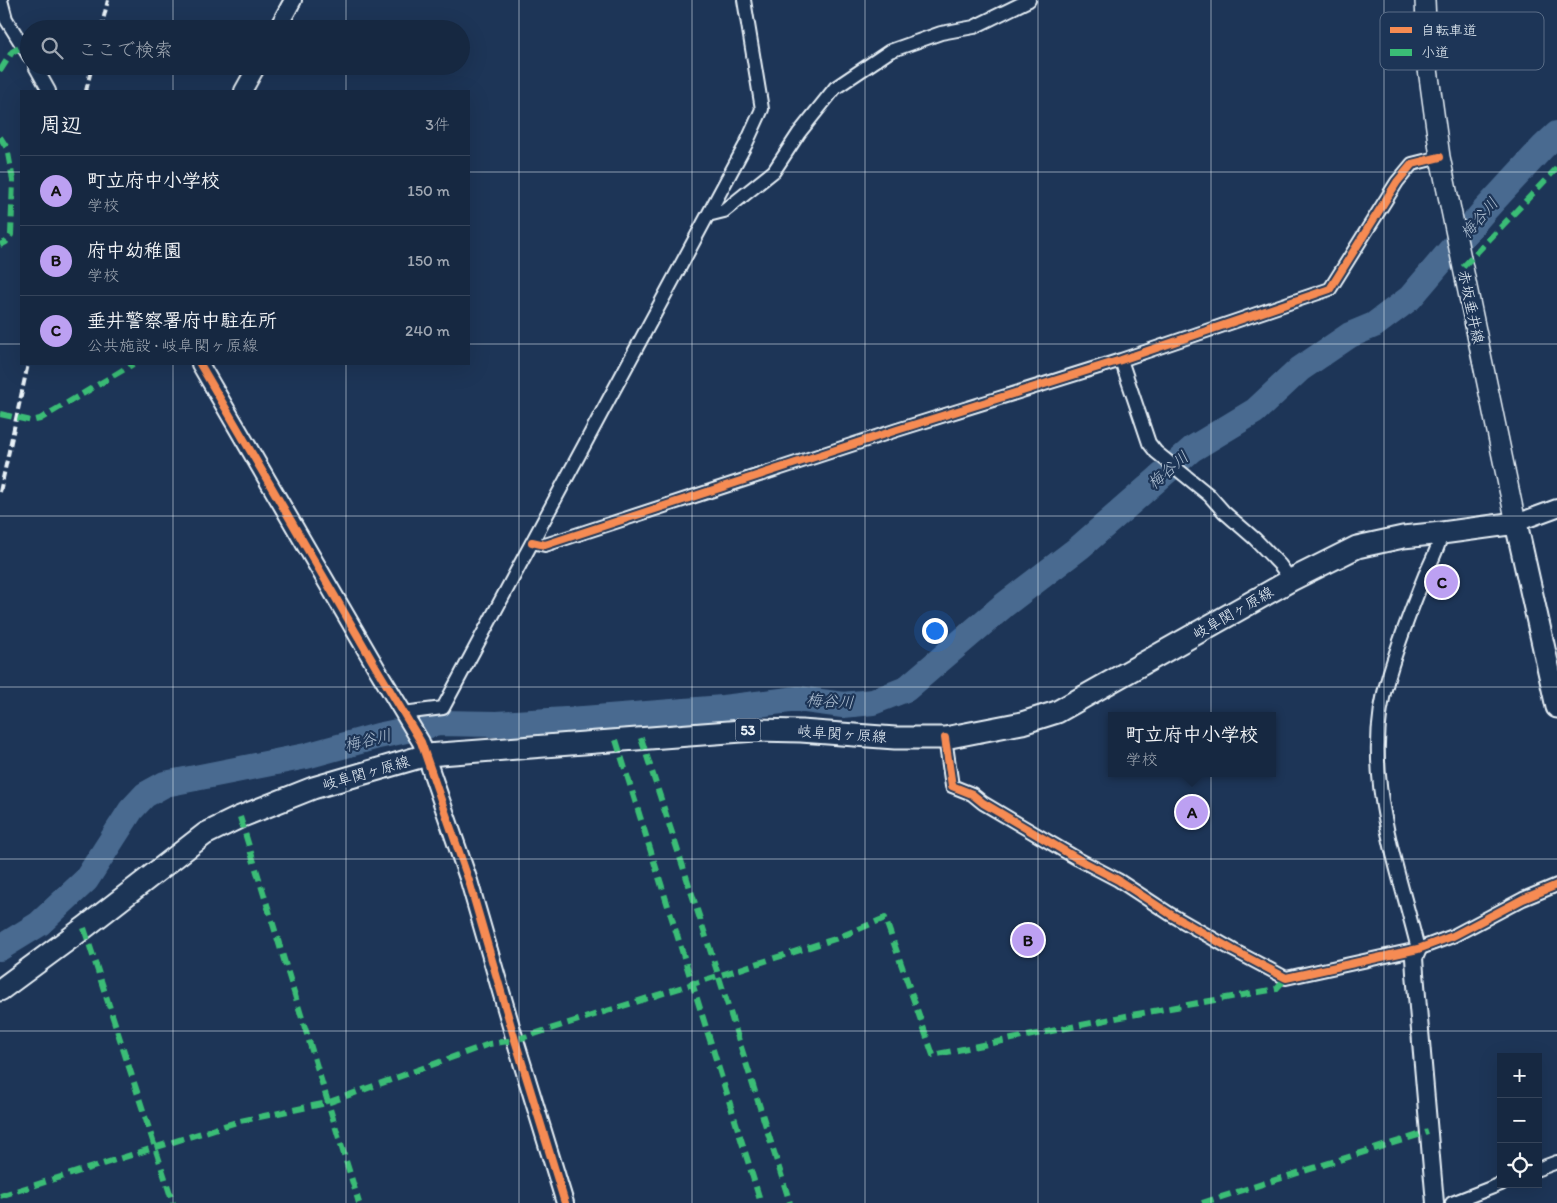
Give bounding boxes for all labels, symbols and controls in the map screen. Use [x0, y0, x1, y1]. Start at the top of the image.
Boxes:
legend [1380, 12, 1544, 70]
search box [20, 20, 470, 75]
text: 自転車道 [1421, 22, 1477, 39]
icon: search [38, 34, 66, 62]
text: ここで検索 [78, 38, 173, 61]
text: 小道 [1421, 44, 1449, 61]
text: 周辺 [40, 112, 82, 137]
text: 3件 [425, 115, 450, 134]
text: 町立府中小学校 [87, 169, 220, 192]
text: A [51, 181, 61, 200]
text: 150 m [407, 181, 450, 200]
water label: 梅谷川 [1456, 194, 1502, 242]
text: 学校 [87, 196, 119, 215]
text: 府中幼稚園 [87, 239, 182, 262]
text: B [51, 251, 61, 270]
text: 150 m [407, 251, 450, 270]
text: 学校 [87, 266, 119, 285]
street label: 赤坂垂井線 [1454, 268, 1488, 346]
text: 垂井警察署府中駐在所 [87, 309, 277, 332]
text: C [51, 321, 61, 340]
text: 240 m [405, 321, 450, 340]
text: 公共施設 · 岐阜関ヶ原線 [87, 336, 258, 355]
water label: 梅谷川 [1144, 447, 1192, 493]
pin: C [1426, 563, 1458, 601]
street label: 岐阜関ヶ原線 [1190, 583, 1276, 643]
your location [922, 618, 948, 644]
water label: 梅谷川 [806, 690, 854, 712]
popup [1108, 712, 1276, 777]
road number: 53 [736, 718, 760, 742]
street label: 岐阜関ヶ原線 [796, 722, 888, 746]
text: 町立府中小学校 [1125, 723, 1259, 746]
water label: 梅谷川 [342, 725, 394, 755]
text: 学校 [1125, 750, 1158, 769]
street label: 岐阜関ヶ原線 [320, 752, 412, 794]
pin: A [1176, 793, 1208, 831]
pin: B [1012, 921, 1044, 959]
map controls [1497, 1053, 1542, 1188]
button: + [1497, 1053, 1542, 1098]
button: − [1497, 1098, 1542, 1143]
button: locate [1497, 1143, 1542, 1188]

